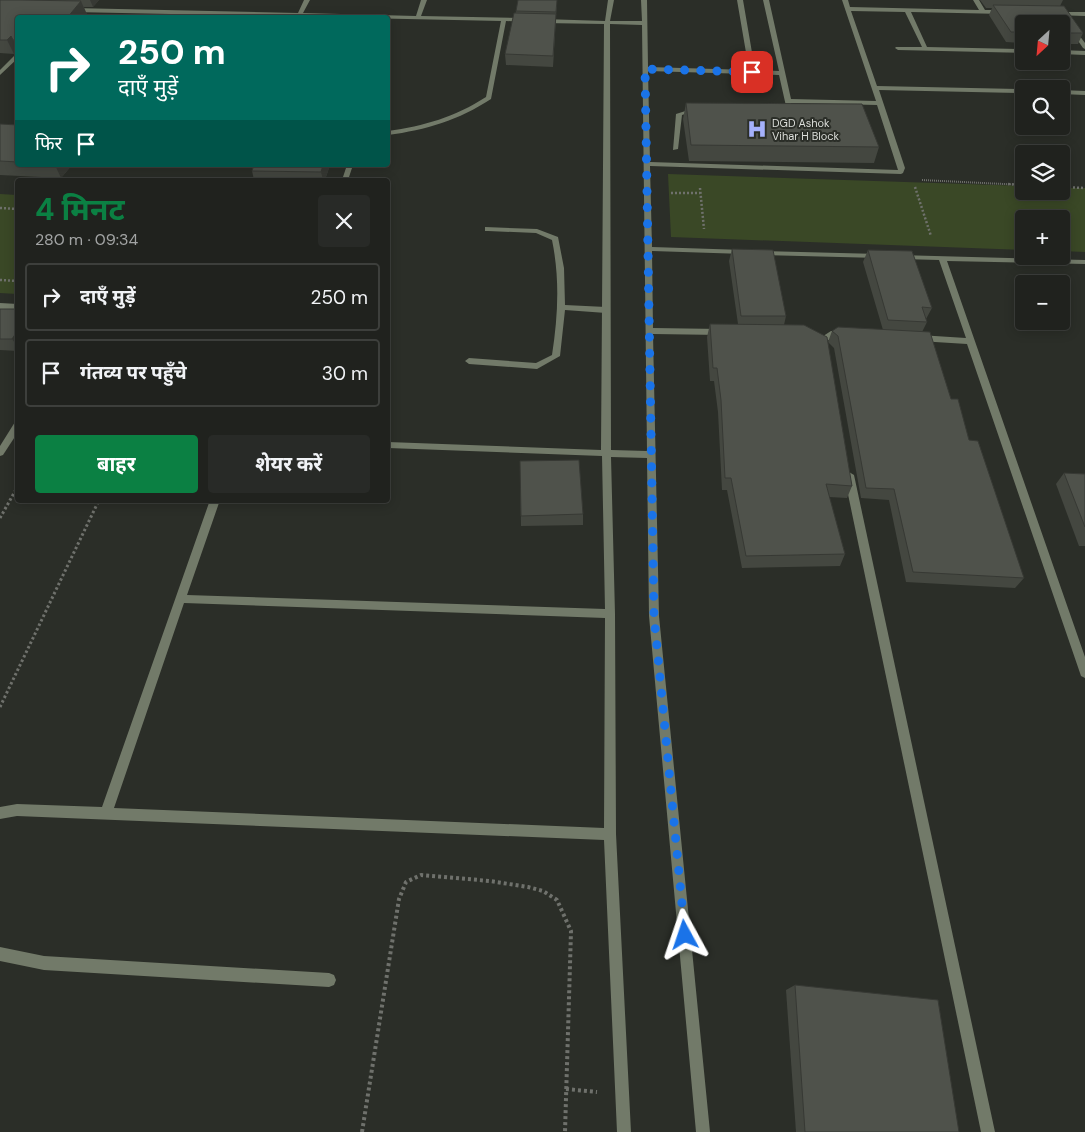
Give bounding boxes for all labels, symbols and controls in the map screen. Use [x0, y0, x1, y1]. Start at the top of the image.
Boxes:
north arrow [1015, 15, 1070, 70]
map controls [1015, 15, 1070, 330]
text: 250 m [118, 29, 226, 75]
icon: right [35, 35, 100, 100]
pin [731, 51, 773, 93]
icon: arrive [738, 58, 766, 86]
text: दाएँ मुड़ें [118, 73, 178, 102]
button: search [1015, 80, 1070, 135]
place label: DGD Ashok Vihar H Block [772, 116, 840, 143]
hospital icon: DGD Ashok Vihar H Block [746, 118, 768, 140]
icon: arrive [72, 130, 100, 158]
text: फिर [35, 131, 62, 156]
button: layers [1015, 145, 1070, 200]
text: 4 मिनट [35, 190, 125, 229]
button: close [318, 195, 370, 247]
button: + [1015, 210, 1070, 265]
text: 280 m · 09:34 [35, 229, 138, 250]
button: − [1015, 275, 1070, 330]
icon: right [37, 283, 65, 311]
text: दाएँ मुड़ें [80, 284, 135, 309]
text: 250 m [310, 285, 368, 310]
icon: arrive [37, 359, 65, 387]
text: गंतव्य पर पहुँचे [80, 360, 187, 385]
text: 30 m [322, 361, 368, 386]
button: बाहर [35, 435, 198, 493]
button: शेयर करें [208, 435, 370, 493]
position arrow [658, 908, 710, 960]

